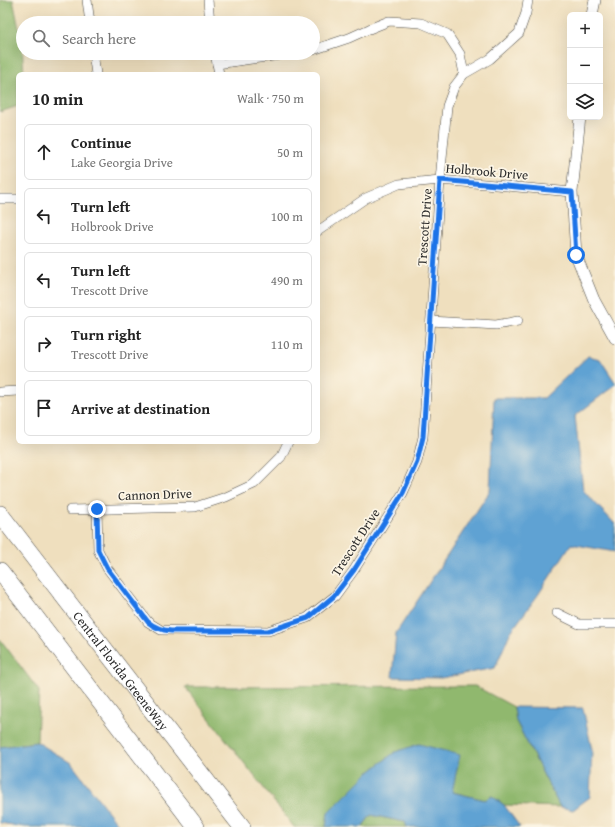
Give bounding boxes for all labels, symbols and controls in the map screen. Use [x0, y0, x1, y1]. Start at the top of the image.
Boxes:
map controls [567, 12, 603, 120]
button: + [567, 12, 603, 48]
search box [16, 16, 320, 60]
icon: search [30, 27, 52, 49]
text: Search here [62, 28, 136, 49]
button: − [567, 48, 603, 84]
button: layers [567, 84, 603, 120]
text: 10 min [32, 86, 83, 111]
text: Walk · 750 m [237, 89, 304, 108]
text: Continue [71, 132, 132, 153]
icon: ahead [33, 141, 55, 163]
text: 50 m [277, 143, 303, 162]
text: Lake Georgia Drive [71, 153, 173, 172]
street label: Holbrook Drive [445, 158, 529, 185]
street label: Trescott Drive [412, 188, 437, 266]
text: Turn left [71, 196, 130, 217]
icon: left [33, 205, 55, 227]
text: 100 m [271, 207, 303, 226]
text: Holbrook Drive [71, 217, 154, 236]
route start [567, 246, 585, 264]
text: Turn left [71, 260, 130, 281]
icon: left [33, 269, 55, 291]
text: 490 m [271, 271, 303, 290]
text: Trescott Drive [71, 281, 148, 300]
text: Turn right [71, 324, 142, 345]
icon: right [33, 333, 55, 355]
text: 110 m [271, 335, 303, 354]
text: Trescott Drive [71, 345, 148, 364]
icon: arrive [33, 397, 55, 419]
text: Arrive at destination [71, 398, 210, 419]
street label: Cannon Drive [118, 484, 192, 505]
route end [88, 500, 106, 518]
street label: Trescott Drive [326, 505, 384, 580]
street label: Central Florida GreeneWay [68, 607, 173, 735]

